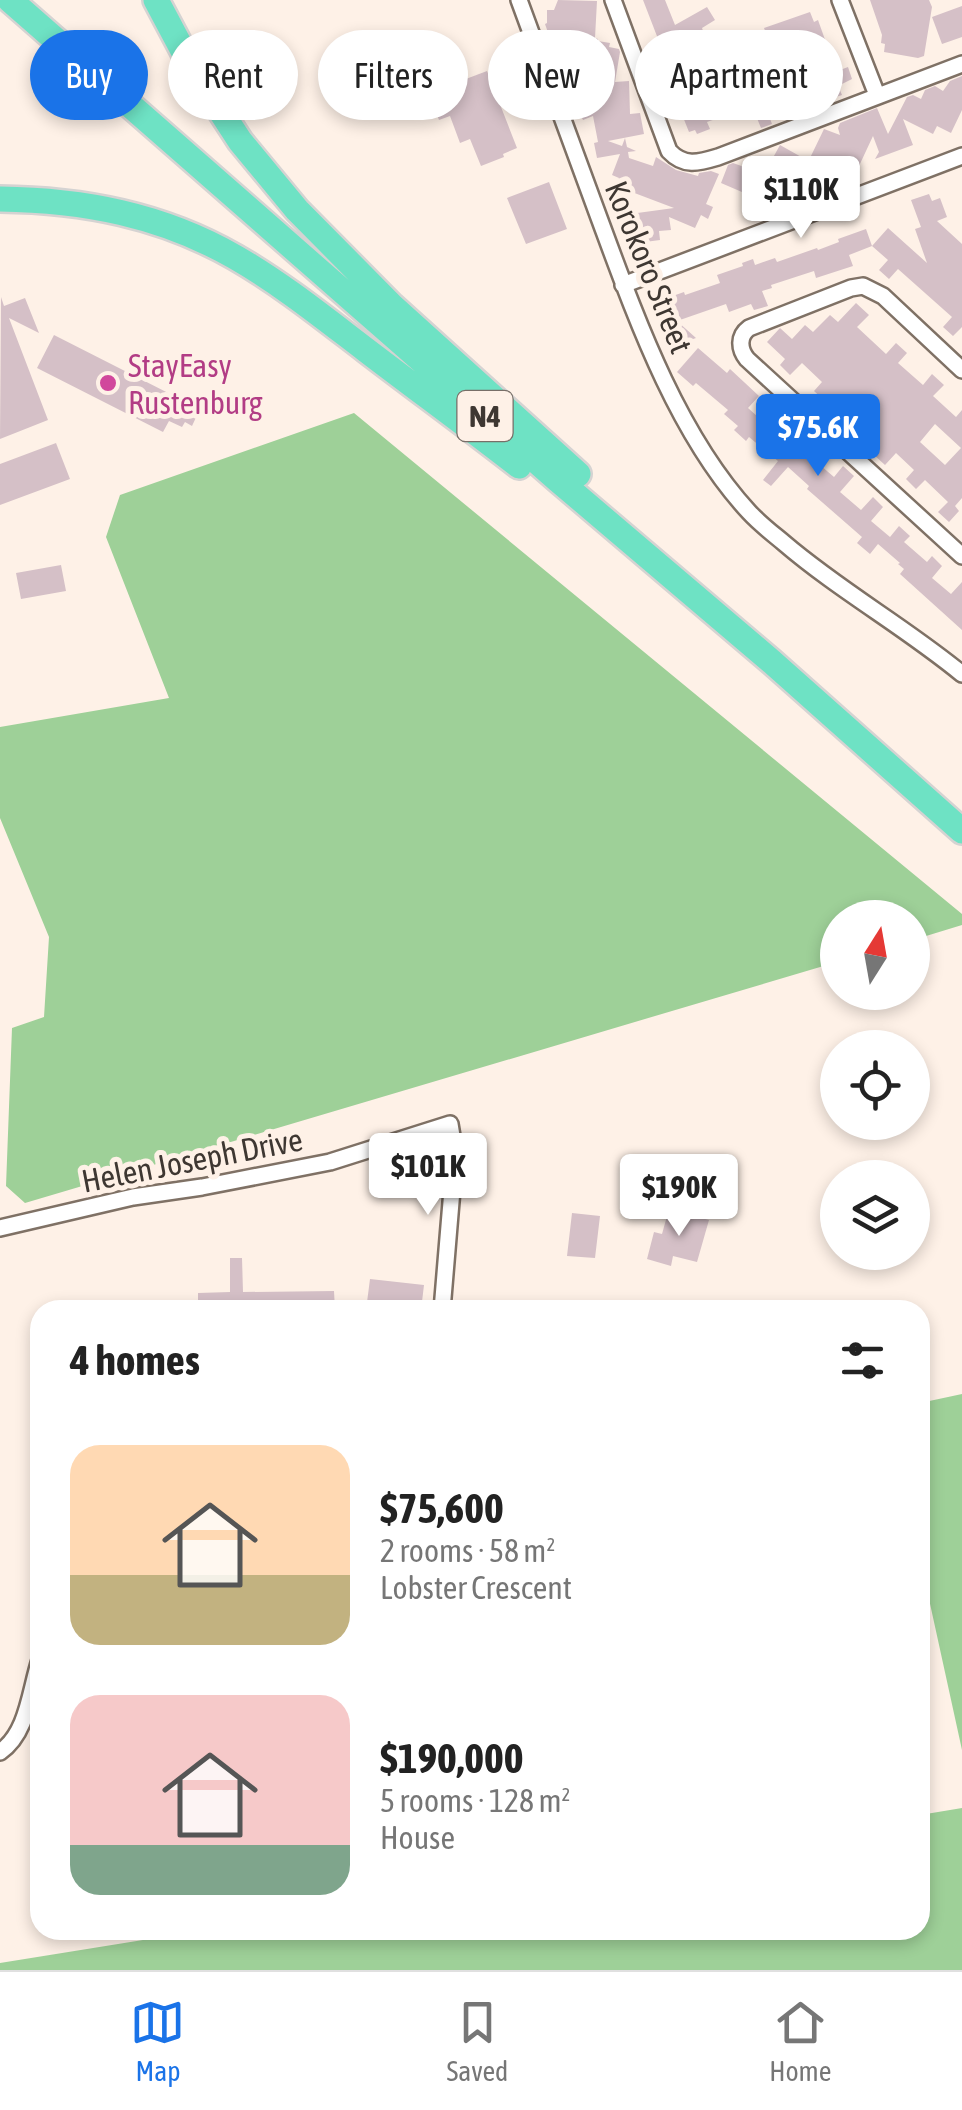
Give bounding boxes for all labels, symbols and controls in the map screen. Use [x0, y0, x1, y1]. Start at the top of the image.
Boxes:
chip: Buy [30, 30, 148, 120]
chip: Rent [168, 30, 298, 120]
chip: Filters [318, 30, 468, 120]
chip: New [488, 30, 615, 120]
chip: Apartment [635, 30, 843, 120]
pin: $110K [731, 156, 871, 241]
text: $110K [764, 170, 838, 207]
street label: Korokoro Street [598, 176, 700, 358]
place label: StayEasy Rustenburg [128, 347, 263, 421]
marker: StayEasy Rustenburg [97, 372, 119, 394]
road number: N4 [458, 391, 512, 441]
pin: $75.6K [737, 394, 899, 479]
text: $75.6K [778, 408, 858, 445]
north arrow [820, 900, 930, 1010]
map controls [820, 900, 930, 1270]
button: locate [820, 1030, 930, 1140]
street label: Helen Joseph Drive [79, 1120, 305, 1200]
pin: $101K [358, 1133, 498, 1218]
text: $101K [391, 1147, 465, 1184]
pin: $190K [609, 1154, 749, 1239]
button: layers [820, 1160, 930, 1270]
text: $190K [642, 1168, 716, 1205]
icon: filters [835, 1333, 890, 1388]
text: 4 homes [70, 1336, 200, 1384]
text: $75,600 [380, 1484, 504, 1532]
icon: home [150, 1485, 270, 1605]
text: 2 rooms · 58 m² [380, 1532, 555, 1569]
text: Lobster Crescent [380, 1569, 572, 1606]
text: $190,000 [380, 1734, 524, 1782]
icon: home [150, 1735, 270, 1855]
text: 5 rooms · 128 m² [380, 1782, 570, 1819]
text: House [380, 1819, 455, 1856]
tab: Map [130, 1995, 185, 2087]
tab: Saved [446, 1995, 508, 2087]
tab: Home [769, 1995, 832, 2087]

